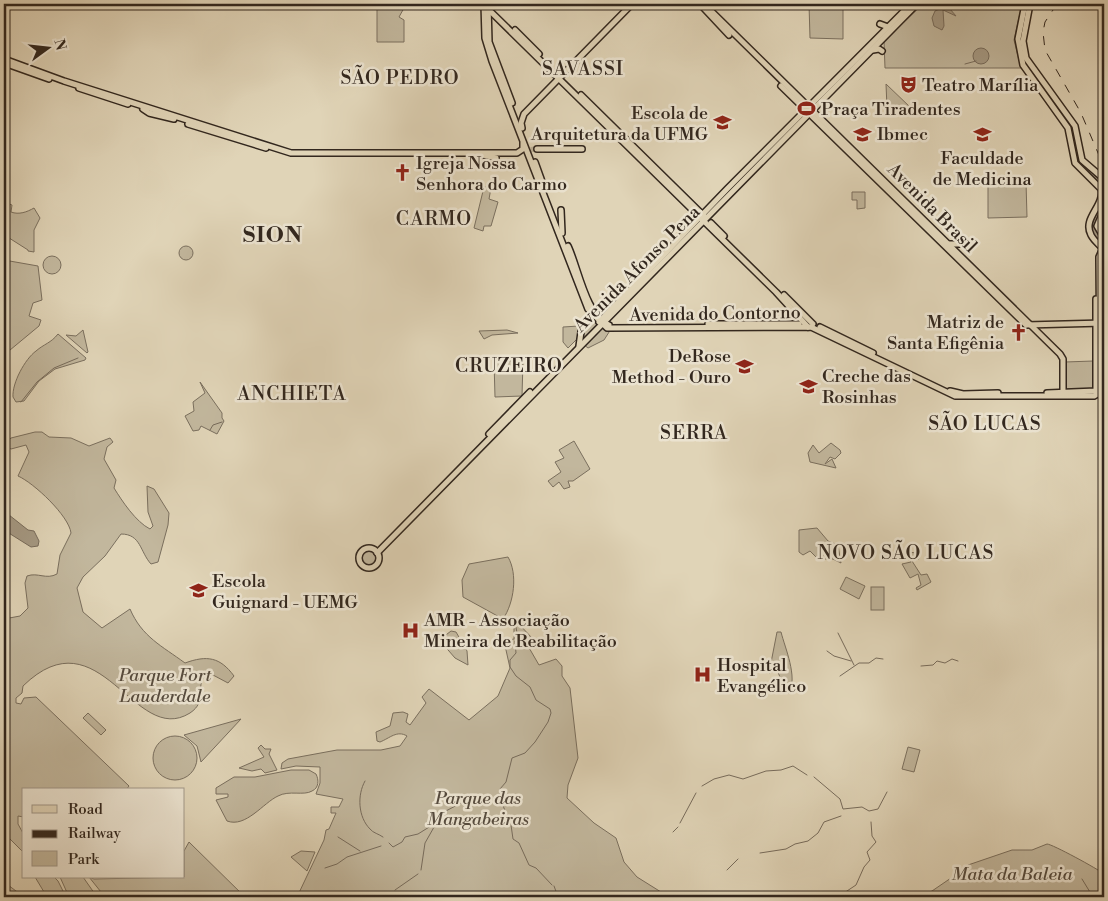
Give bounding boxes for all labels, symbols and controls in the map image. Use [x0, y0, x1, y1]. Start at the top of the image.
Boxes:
north arrow [22, 22, 72, 72]
text: N [49, 37, 70, 53]
district label: SAVASSI [542, 57, 624, 81]
district label: SÃO PEDRO [340, 64, 460, 90]
place label: Teatro Marília [922, 74, 1039, 97]
theatre icon: Teatro Marília [898, 75, 918, 95]
place label: Praça Tiradentes [821, 98, 961, 121]
sports icon: Praça Tiradentes [797, 99, 817, 119]
place label: Escola de Arquitetura da UFMG [530, 102, 709, 146]
school or university icon: Escola de Arquitetura da UFMG [712, 113, 732, 133]
place label: Ibmec [877, 123, 928, 146]
school or university icon: Ibmec [853, 124, 873, 144]
school or university icon: Faculdade de Medicina [972, 125, 992, 145]
place label: Faculdade de Medicina [932, 147, 1032, 191]
place label: Igreja Nossa Senhora do Carmo [416, 152, 567, 196]
street label: Avenida Brasil [882, 158, 982, 258]
church icon: Igreja Nossa Senhora do Carmo [392, 163, 412, 183]
street label: Avenida Afonso Pena [568, 200, 706, 338]
district label: CARMO [396, 207, 472, 231]
district label: SION [243, 222, 303, 249]
street label: Avenida do Contorno [628, 301, 801, 327]
place label: Matriz de Santa Efigênia [887, 311, 1005, 355]
church icon: Matriz de Santa Efigênia [1008, 322, 1028, 342]
place label: DeRose Method - Ouro [612, 345, 731, 389]
district label: CRUZEIRO [455, 354, 563, 378]
school or university icon: DeRose Method - Ouro [735, 356, 755, 376]
place label: Creche das Rosinhas [822, 365, 911, 409]
school or university icon: Creche das Rosinhas [798, 376, 818, 396]
district label: ANCHIETA [236, 382, 347, 406]
district label: SÃO LUCAS [928, 410, 1042, 436]
district label: SERRA [660, 421, 728, 445]
district label: NOVO SÃO LUCAS [818, 539, 994, 565]
place label: Escola Guignard - UEMG [212, 570, 359, 614]
school or university icon: Escola Guignard - UEMG [188, 581, 208, 601]
place label: AMR - Associação Mineira de Reabilitação [423, 609, 617, 653]
hospital icon: AMR - Associação Mineira de Reabilitação [400, 620, 420, 640]
place label: Hospital Evangélico [717, 654, 806, 698]
park label: Parque Fort Lauderdale [118, 664, 212, 708]
hospital icon: Hospital Evangélico [693, 665, 713, 685]
park label: Parque das Mangabeiras [427, 787, 529, 831]
legend [22, 788, 185, 878]
text: Road [68, 800, 103, 819]
text: Railway [68, 824, 122, 843]
text: Park [68, 850, 100, 869]
park label: Mata da Baleia [952, 863, 1074, 886]

